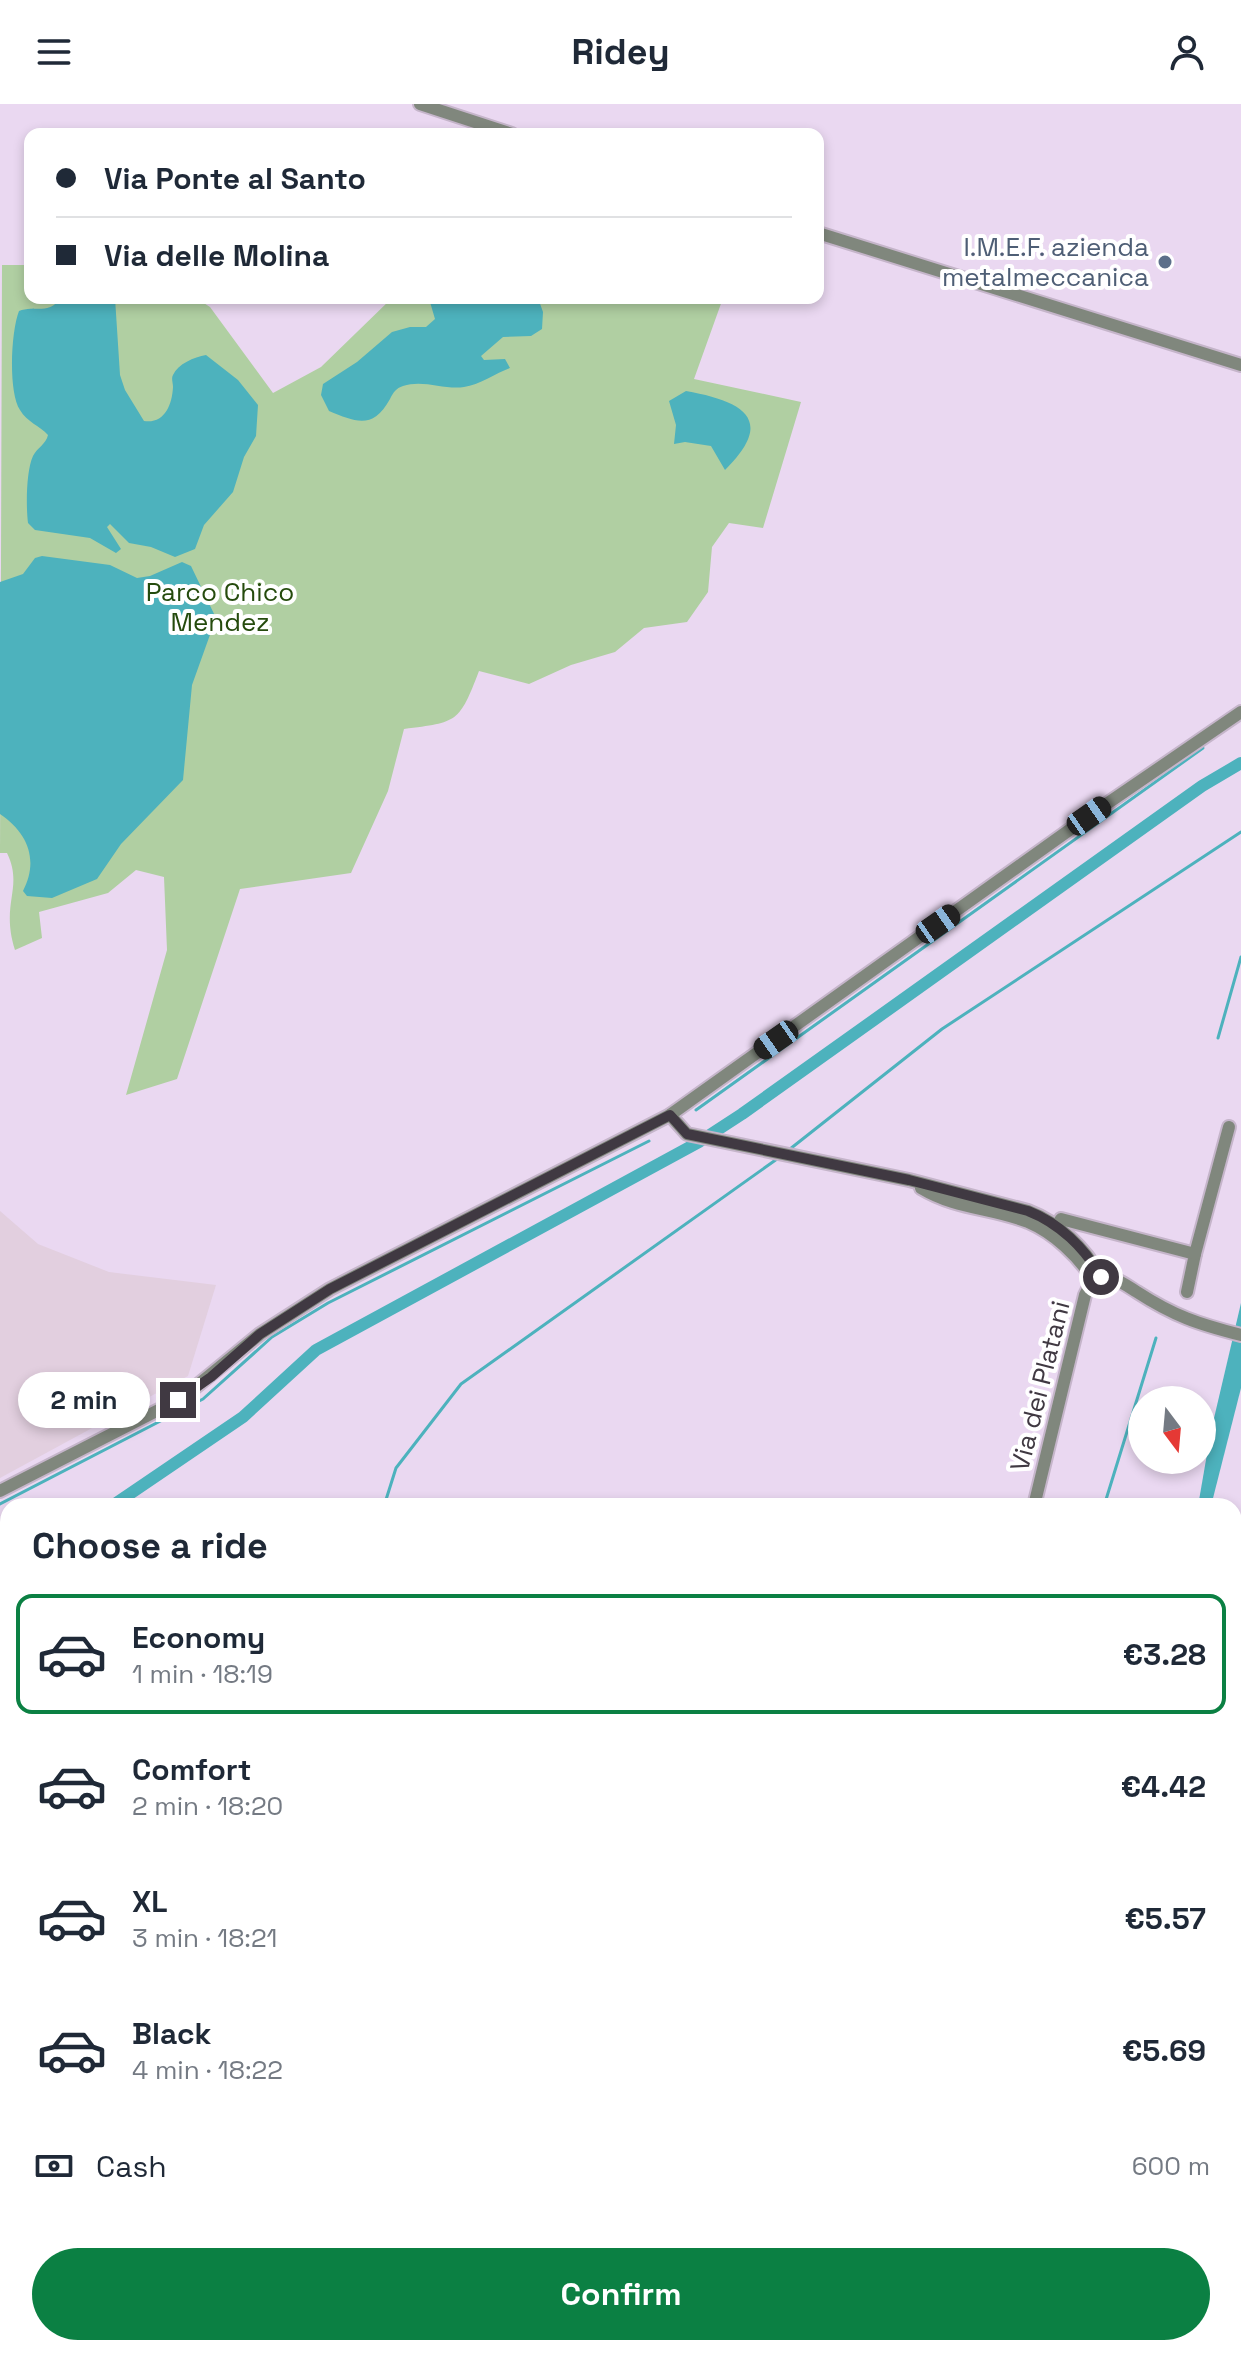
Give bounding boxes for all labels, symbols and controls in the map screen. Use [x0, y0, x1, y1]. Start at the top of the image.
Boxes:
text: Ridey [571, 29, 670, 75]
icon: menu [32, 30, 76, 74]
icon: person [1165, 30, 1209, 74]
text: Via Ponte al Santo [104, 159, 366, 198]
place label: I.M.E.F. azienda metalmeccanica [942, 230, 1149, 294]
text: Via delle Molina [104, 236, 329, 275]
marker: I.M.E.F. azienda metalmeccanica [1156, 253, 1174, 271]
park label: Parco Chico Mendez [146, 575, 294, 639]
car [1062, 792, 1116, 840]
car [911, 900, 965, 948]
car [749, 1016, 803, 1064]
route start [1083, 1259, 1119, 1295]
street label: Via dei Platani [1002, 1297, 1078, 1475]
callout: 2 min [18, 1372, 150, 1428]
route end [160, 1382, 196, 1418]
text: 2 min [50, 1383, 118, 1417]
north arrow [1128, 1386, 1216, 1474]
map controls [1128, 1386, 1216, 1474]
text: Choose a ride [32, 1523, 268, 1569]
icon: car [36, 1618, 108, 1690]
text: Economy [132, 1618, 265, 1657]
text: €3.28 [1123, 1635, 1206, 1674]
text: 1 min · 18:19 [132, 1657, 273, 1691]
icon: car [36, 1750, 108, 1822]
text: Comfort [132, 1750, 251, 1789]
text: €4.42 [1121, 1767, 1206, 1806]
text: 2 min · 18:20 [132, 1789, 283, 1823]
icon: car [36, 1882, 108, 1954]
text: XL [132, 1882, 168, 1921]
text: €5.57 [1124, 1899, 1206, 1938]
text: 3 min · 18:21 [132, 1921, 277, 1955]
icon: car [36, 2014, 108, 2086]
text: Black [132, 2014, 211, 2053]
text: €5.69 [1122, 2031, 1206, 2070]
text: 4 min · 18:22 [132, 2053, 283, 2087]
icon: cash [32, 2144, 76, 2188]
text: Cash [96, 2147, 167, 2186]
text: 600 m [1132, 2149, 1210, 2183]
button: Confirm [32, 2248, 1210, 2340]

